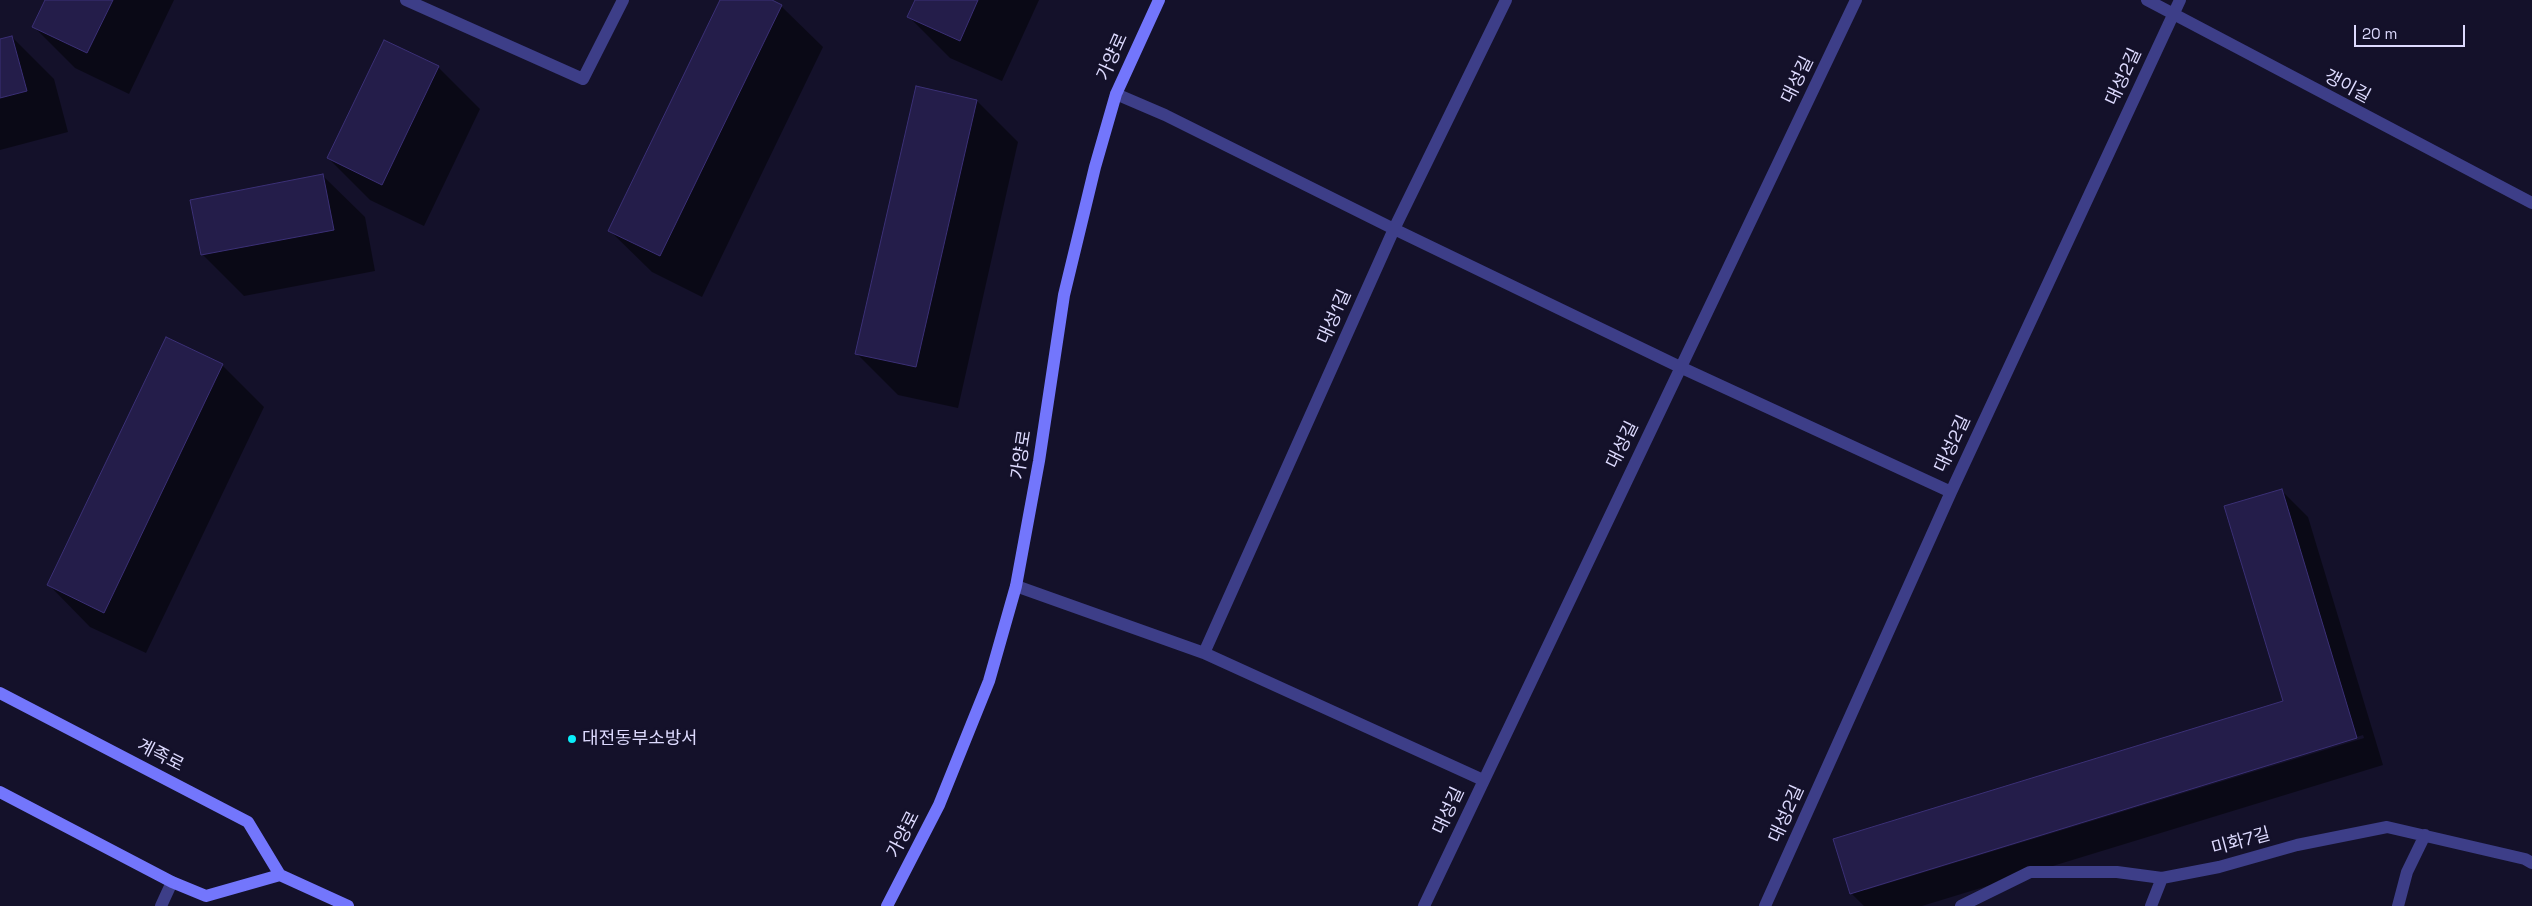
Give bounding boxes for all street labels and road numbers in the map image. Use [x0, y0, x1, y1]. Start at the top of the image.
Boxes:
street label: 가양로 [1093, 30, 1133, 84]
street label: 대성2길 [2101, 45, 2147, 109]
street label: 대성길 [1777, 53, 1819, 107]
street label: 갱이길 [2320, 66, 2374, 108]
street label: 대성1길 [1314, 286, 1356, 348]
street label: 대성2길 [1930, 412, 1976, 476]
street label: 대성길 [1602, 418, 1644, 472]
street label: 가양로 [1007, 429, 1037, 481]
street label: 계족로 [133, 735, 187, 777]
street label: 대성2길 [1765, 782, 1809, 846]
street label: 대성길 [1429, 784, 1469, 838]
street label: 가양로 [883, 808, 925, 862]
street label: 미화7길 [2209, 824, 2273, 860]

